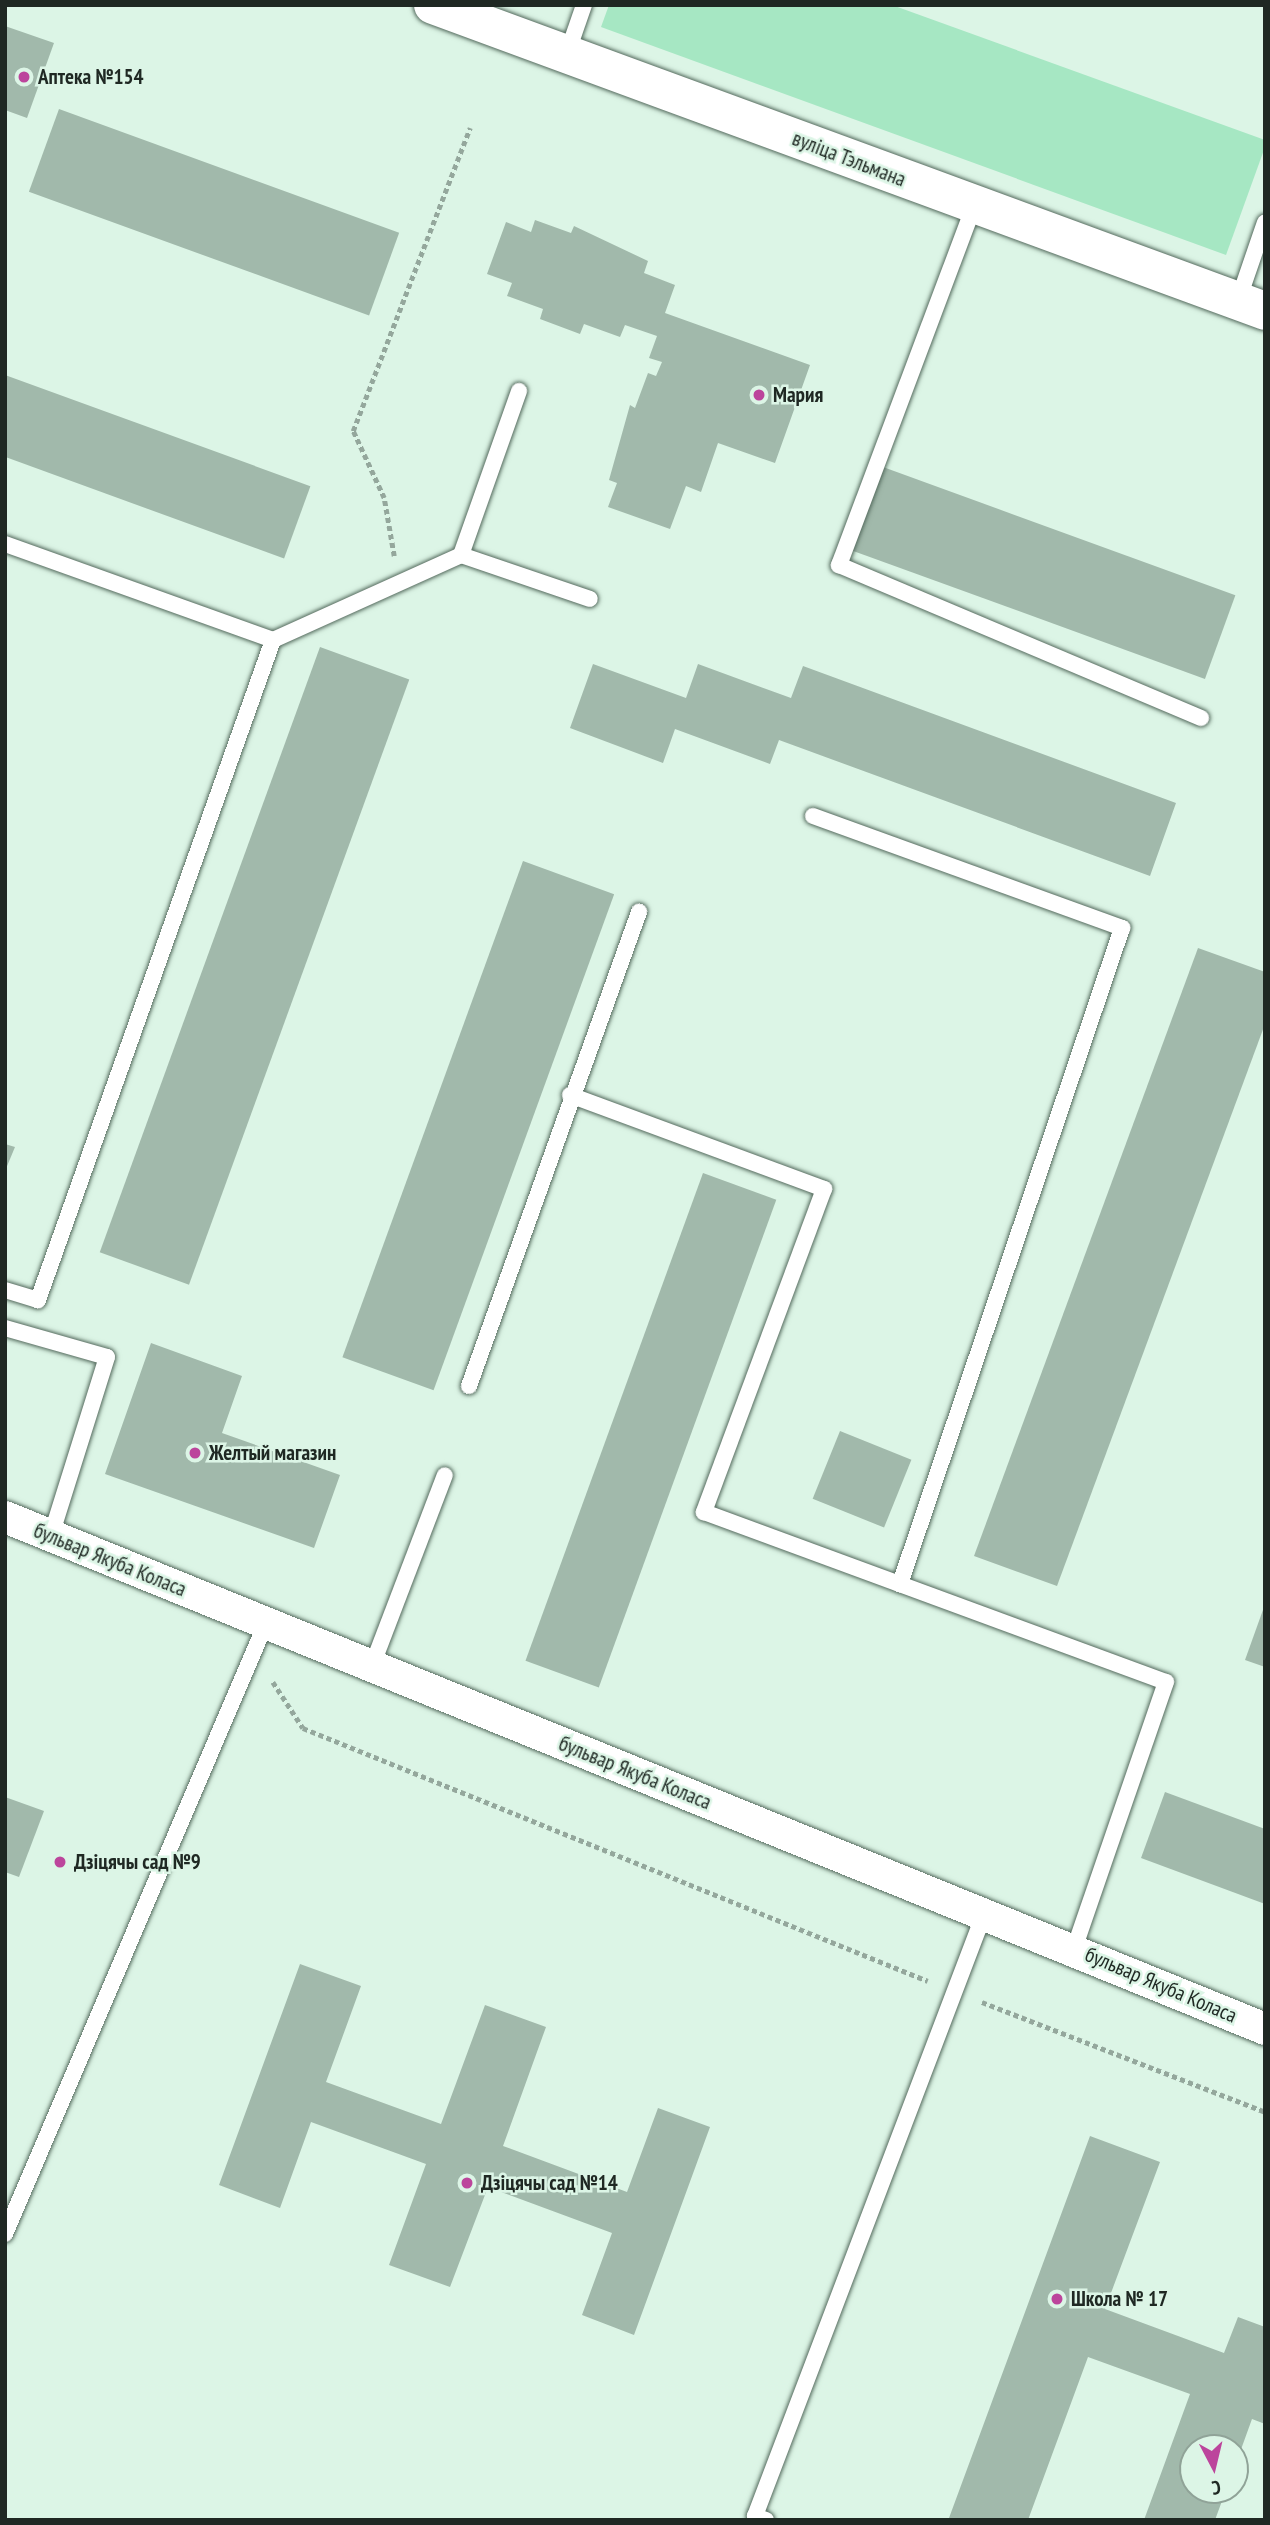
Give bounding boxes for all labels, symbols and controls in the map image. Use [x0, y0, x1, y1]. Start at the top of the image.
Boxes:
place label: Аптека №154 [38, 64, 144, 90]
marker: Аптека №154 [16, 69, 32, 85]
street label: вуліца Тэльмана [788, 126, 910, 192]
place label: Мария [773, 382, 823, 408]
marker: Мария [751, 387, 767, 403]
place label: Желтый магазин [209, 1440, 336, 1466]
marker: Желтый магазин [187, 1445, 203, 1461]
street label: бульвар Якуба Коласа [30, 1518, 190, 1602]
street label: бульвар Якуба Коласа [555, 1731, 715, 1815]
place label: Дзіцячы сад №9 [74, 1849, 201, 1875]
marker: Дзіцячы сад №9 [52, 1854, 68, 1870]
street label: бульвар Якуба Коласа [1081, 1942, 1241, 2028]
place label: Дзіцячы сад №14 [481, 2170, 618, 2196]
marker: Дзіцячы сад №14 [459, 2175, 475, 2191]
place label: Школа № 17 [1071, 2286, 1168, 2312]
marker: Школа № 17 [1049, 2291, 1065, 2307]
north arrow [1179, 2434, 1249, 2504]
text: С [1211, 2475, 1222, 2500]

